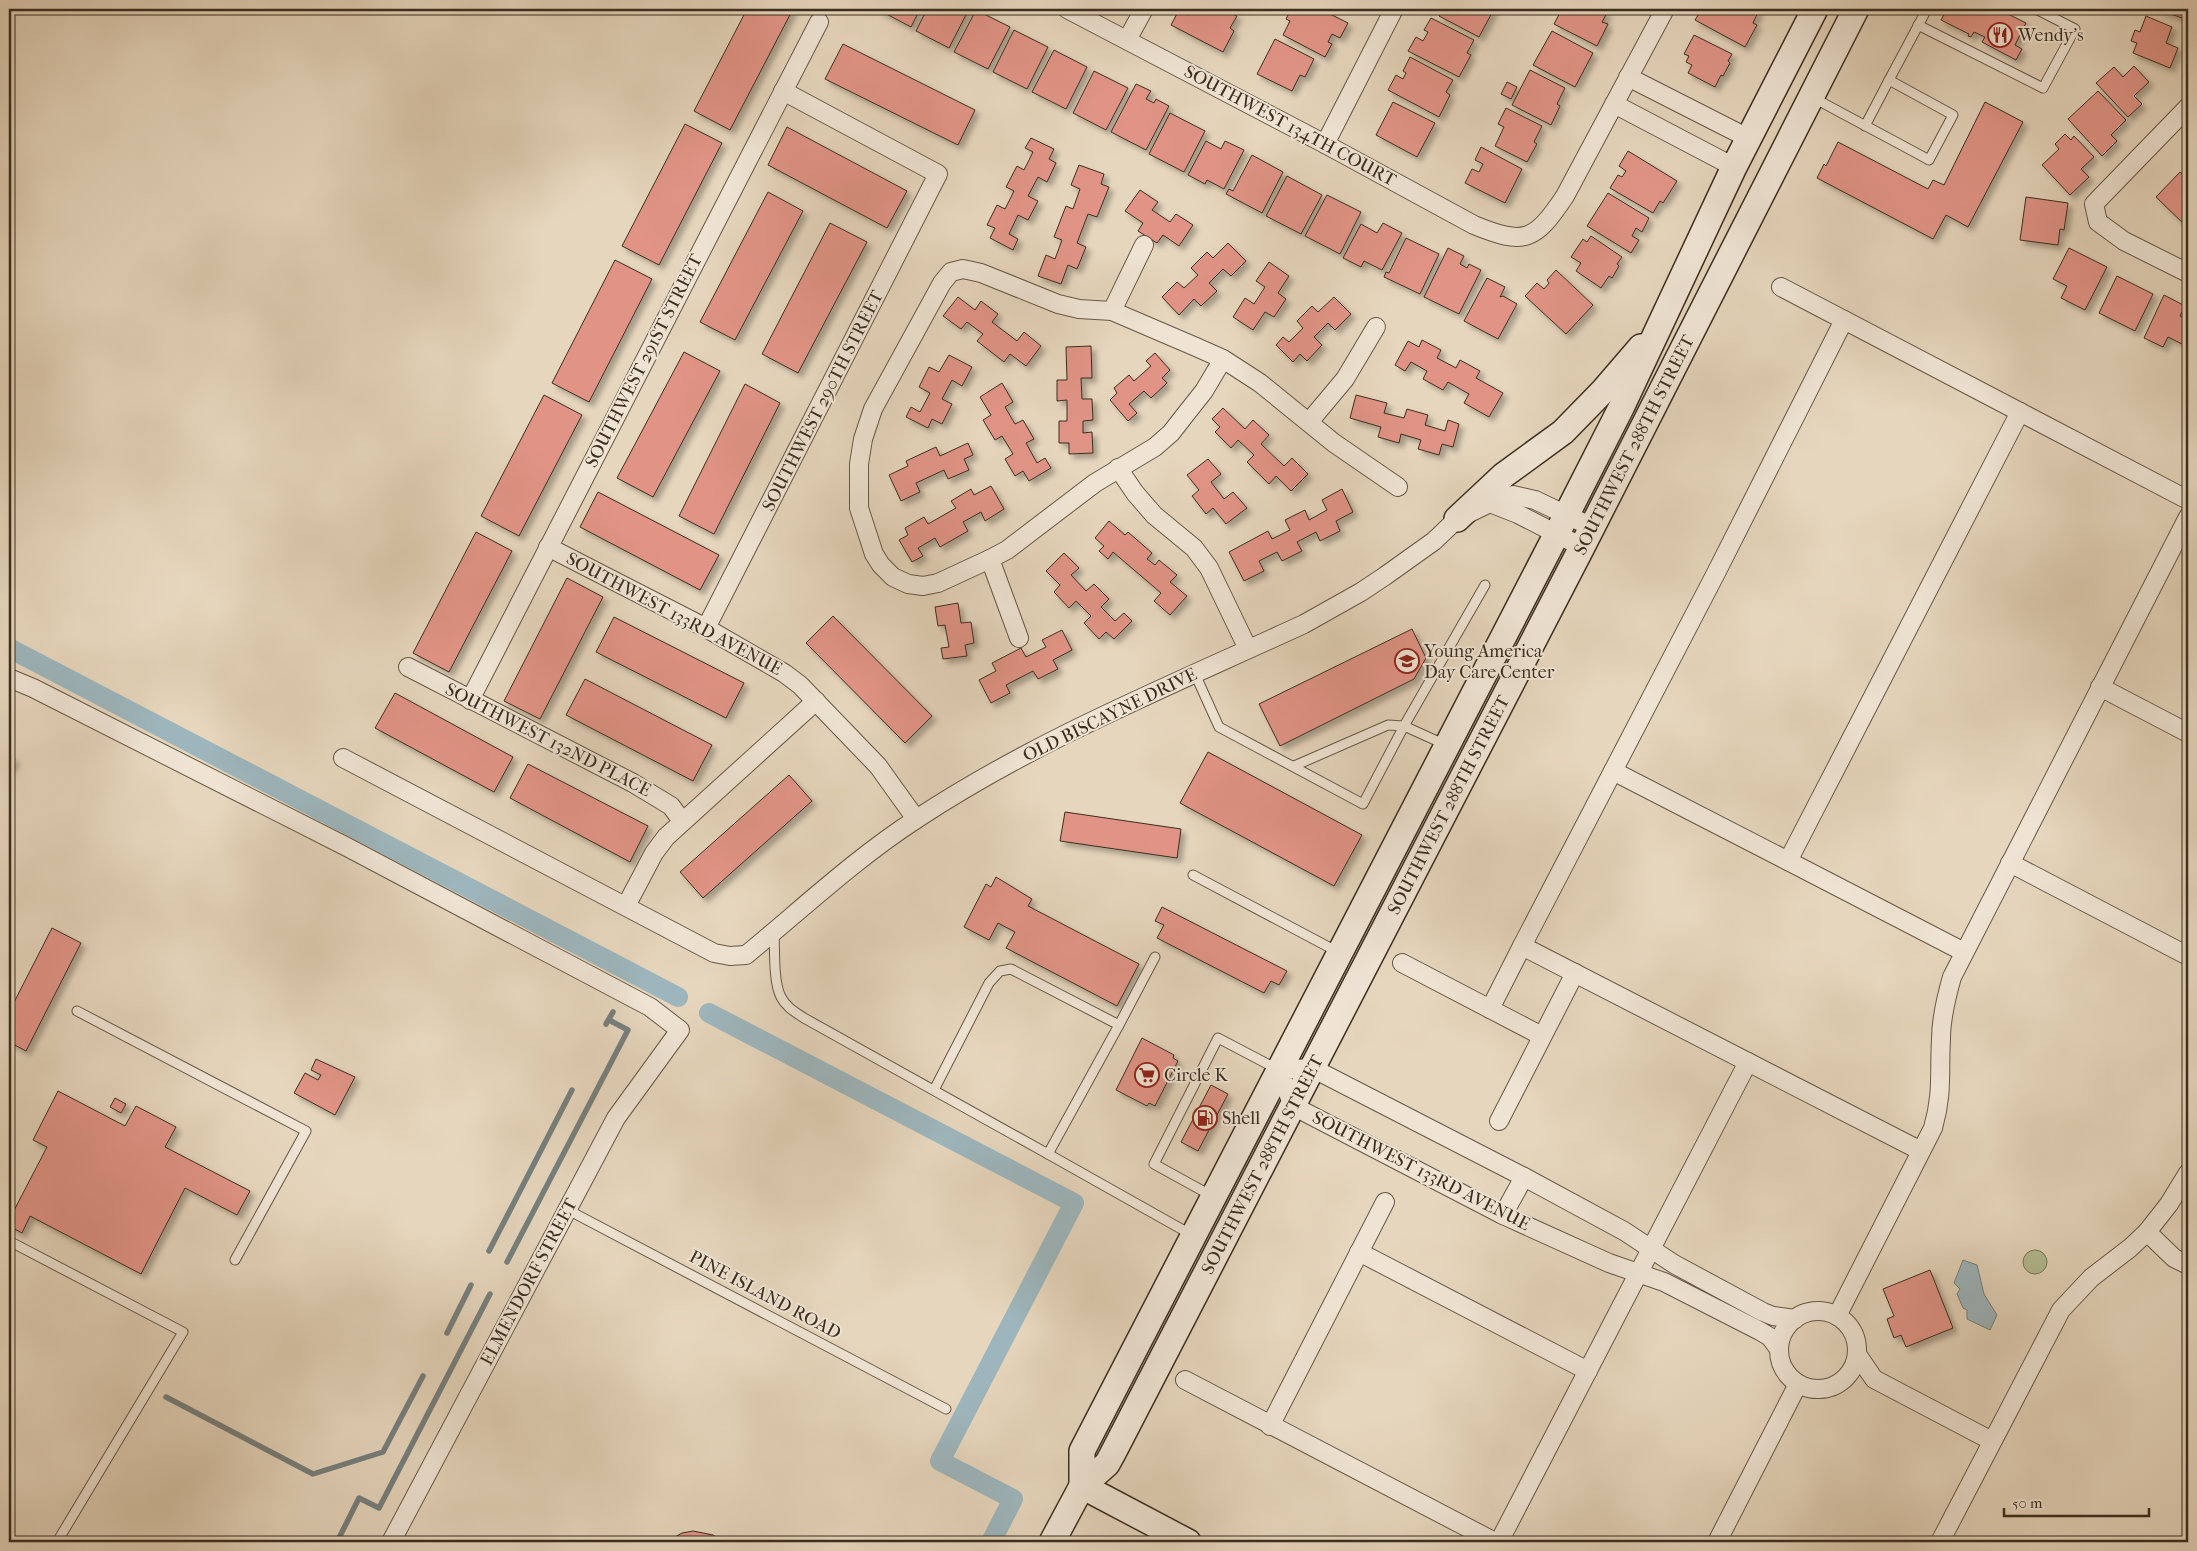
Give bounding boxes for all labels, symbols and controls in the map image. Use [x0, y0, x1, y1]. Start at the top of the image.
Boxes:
restaurant icon: Wendy's [1987, 22, 2013, 48]
place label: Wendy's [2017, 25, 2084, 46]
street label: SOUTHWEST 134TH COURT [1180, 61, 1400, 191]
street label: SOUTHWEST 291ST STREET [581, 250, 707, 471]
street label: SOUTHWEST 290TH STREET [758, 286, 888, 515]
street label: SOUTHWEST 288TH STREET [1569, 331, 1699, 558]
street label: SOUTHWEST 133RD AVENUE [563, 548, 785, 680]
place label: Young America Day Care Center [1423, 641, 1555, 683]
school or university icon: Young America Day Care Center [1394, 648, 1420, 674]
street label: OLD BISCAYNE DRIVE [1020, 664, 1200, 766]
street label: SOUTHWEST 132ND PLACE [442, 679, 654, 801]
street label: SOUTHWEST 288TH STREET [1383, 691, 1514, 918]
street label: SOUTHWEST 288TH STREET [1197, 1051, 1328, 1278]
supermarket icon: Circle K [1134, 1062, 1160, 1088]
place label: Circle K [1164, 1065, 1228, 1086]
fuel station icon: Shell [1192, 1105, 1218, 1131]
street label: SOUTHWEST 133RD AVENUE [1309, 1107, 1533, 1235]
place label: Shell [1222, 1108, 1260, 1129]
street label: ELMENDORF STREET [476, 1194, 582, 1369]
street label: PINE ISLAND ROAD [686, 1246, 844, 1344]
scale bar [2004, 1486, 2150, 1518]
text: 50 m [2012, 1494, 2043, 1512]

